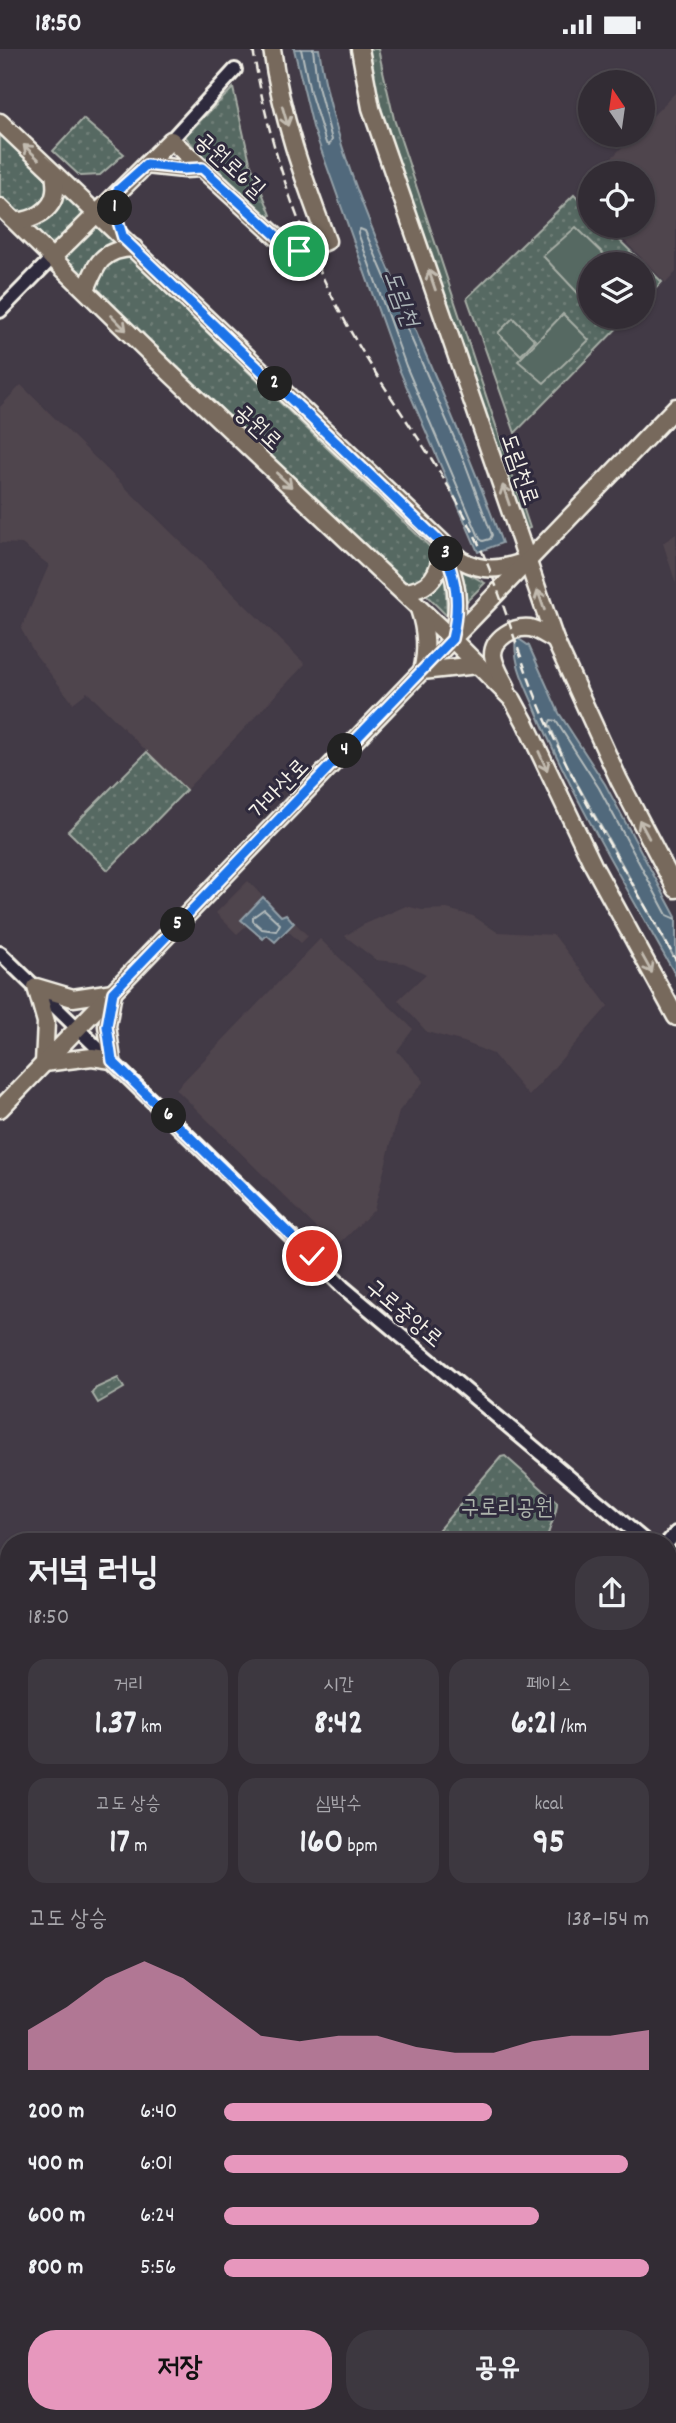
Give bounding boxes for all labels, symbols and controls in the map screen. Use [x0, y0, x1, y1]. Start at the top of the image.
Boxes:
text: 18:50 [35, 6, 82, 43]
north arrow [578, 70, 654, 147]
map controls [578, 70, 655, 329]
one-way arrow [279, 105, 292, 127]
street label: 공원로6길 [186, 126, 271, 207]
one-way arrow [22, 144, 40, 160]
button: locate [578, 161, 655, 238]
pin: 1 [97, 191, 132, 225]
text: 1 [112, 194, 117, 221]
pin [269, 221, 329, 281]
icon: arrive [280, 232, 318, 270]
button: layers [578, 252, 655, 329]
water label: 도림천 [373, 266, 426, 335]
one-way arrow [425, 270, 437, 292]
one-way arrow [110, 314, 127, 331]
pin: 2 [258, 367, 292, 401]
text: 2 [270, 370, 279, 397]
street label: 공원로 [225, 398, 288, 460]
street label: 도림천로 [490, 430, 545, 511]
one-way arrow [274, 471, 292, 488]
one-way arrow [499, 485, 511, 507]
pin: 3 [428, 537, 464, 571]
text: 3 [441, 540, 450, 567]
one-way arrow [534, 590, 546, 612]
pin: 4 [328, 733, 362, 769]
text: 4 [341, 737, 348, 764]
one-way arrow [537, 750, 550, 771]
street label: 가마산로 [243, 752, 318, 829]
one-way arrow [637, 819, 651, 840]
pin: 5 [160, 907, 196, 943]
text: 5 [173, 911, 182, 938]
one-way arrow [640, 953, 654, 973]
pin: 6 [152, 1099, 186, 1133]
text: 6 [164, 1102, 173, 1129]
pin [282, 1226, 342, 1286]
icon: check [293, 1237, 331, 1275]
street label: 구로중앙로 [357, 1272, 449, 1357]
park label: 구로리공원 [461, 1493, 553, 1526]
text: 저녁 러닝 [28, 1548, 159, 1603]
button: share [575, 1556, 649, 1630]
text: 18:50 [28, 1602, 69, 1635]
text: 거리 [113, 1673, 143, 1700]
text: 시간 [323, 1673, 354, 1700]
text: 페이스 [526, 1673, 572, 1700]
text: 1.37 [94, 1700, 137, 1750]
text: 8:42 [314, 1700, 363, 1750]
text: 6:21 [511, 1700, 556, 1750]
text: km [137, 1715, 162, 1742]
text: /km [556, 1715, 587, 1742]
text: 고도 상승 [95, 1792, 161, 1819]
text: 심박수 [316, 1792, 361, 1819]
text: kcal [534, 1792, 563, 1819]
text: 17 [109, 1819, 130, 1869]
text: 160 [299, 1819, 343, 1869]
text: 95 [533, 1819, 565, 1869]
text: m [130, 1834, 147, 1861]
text: bpm [343, 1834, 378, 1861]
text: 고도 상승 [28, 1904, 107, 1937]
text: 138–154 m [567, 1904, 649, 1937]
text: 200 m [28, 2096, 84, 2129]
text: 6:40 [140, 2096, 177, 2129]
text: 400 m [28, 2148, 84, 2181]
text: 6:01 [140, 2148, 173, 2181]
text: 600 m [28, 2200, 85, 2233]
text: 6:24 [140, 2200, 175, 2233]
text: 800 m [28, 2252, 83, 2285]
text: 5:56 [140, 2252, 176, 2285]
button: 저장 [28, 2330, 332, 2410]
button: 공유 [346, 2330, 649, 2410]

